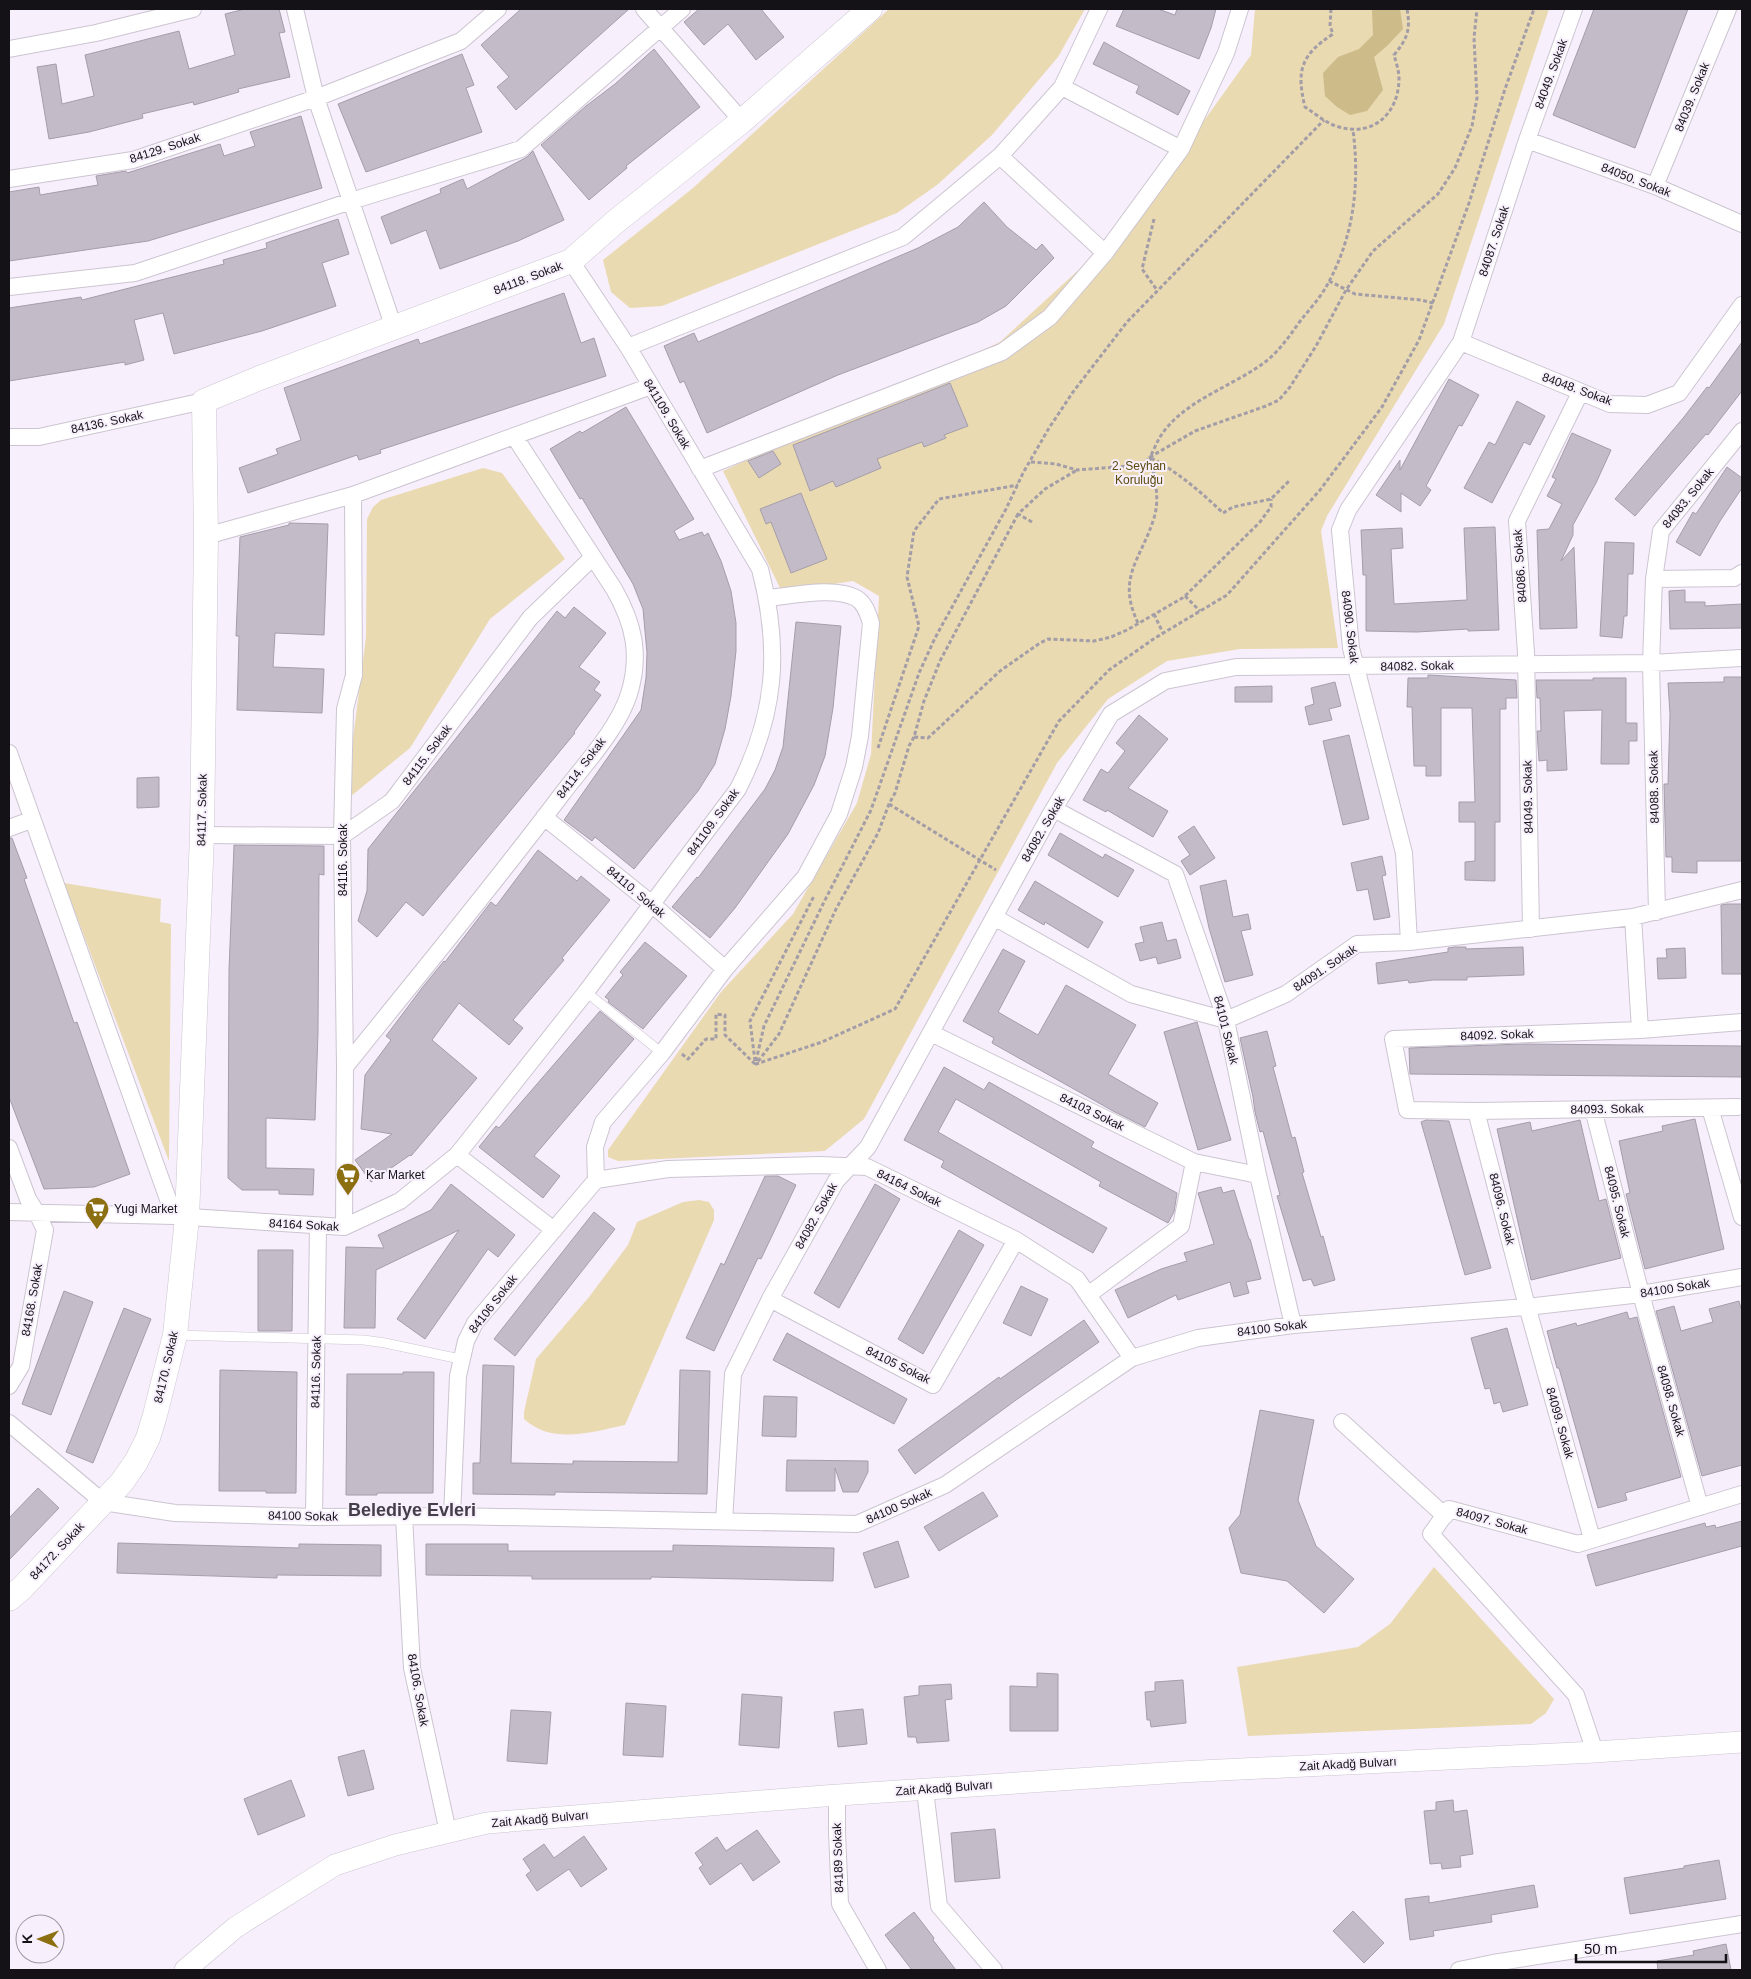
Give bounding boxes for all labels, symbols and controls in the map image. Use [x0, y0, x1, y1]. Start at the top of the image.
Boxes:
street label: 84049. Sokak [1532, 36, 1570, 111]
street label: 84039. Sokak [1672, 59, 1713, 134]
street label: 84129. Sokak [128, 130, 203, 166]
street label: 84050. Sokak [1599, 160, 1674, 200]
street label: 84087. Sokak [1476, 203, 1512, 278]
street label: 84118. Sokak [492, 258, 565, 298]
street label: 84048. Sokak [1540, 370, 1615, 408]
street label: 841109. Sokak [641, 376, 694, 452]
street label: 84136. Sokak [70, 407, 145, 436]
park label: 2. Seyhan Koruluğu [1112, 459, 1166, 487]
street label: 84083. Sokak [1659, 464, 1717, 531]
street label: 84086. Sokak [1510, 528, 1530, 603]
street label: 84090. Sokak [1339, 590, 1362, 665]
street label: 84082. Sokak [1380, 658, 1455, 674]
street label: 84115. Sokak [400, 721, 455, 788]
street label: 84114. Sokak [554, 734, 609, 801]
street label: 84088. Sokak [1646, 749, 1662, 824]
street label: 84049. Sokak [1520, 759, 1536, 834]
street label: 84117. Sokak [194, 773, 210, 846]
street label: 841109. Sokak [684, 785, 743, 858]
street label: 84082. Sokak [1019, 793, 1068, 864]
street label: 84116. Sokak [336, 823, 350, 896]
street label: 84110. Sokak [604, 863, 669, 921]
street label: 84091. Sokak [1291, 941, 1360, 994]
street label: 84101 Sokak [1211, 994, 1242, 1067]
street label: 84092. Sokak [1460, 1027, 1535, 1043]
street label: 84103 Sokak [1057, 1090, 1127, 1134]
street label: 84093. Sokak [1570, 1101, 1645, 1117]
supermarket icon: Kar Market [335, 1162, 361, 1196]
street label: 84095. Sokak [1601, 1165, 1633, 1240]
street label: 84164 Sokak [874, 1166, 944, 1210]
place label: Kar Market [366, 1168, 425, 1182]
street label: 84096. Sokak [1486, 1172, 1518, 1247]
street label: 84082. Sokak [792, 1180, 840, 1251]
supermarket icon: Yugi Market [84, 1196, 110, 1230]
place label: Yugi Market [114, 1202, 178, 1216]
street label: 84164 Sokak [269, 1216, 340, 1234]
street label: 84168. Sokak [19, 1262, 45, 1337]
street label: 84106 Sokak [466, 1271, 521, 1336]
street label: 84100 Sokak [1639, 1275, 1712, 1300]
street label: 84100 Sokak [1236, 1317, 1309, 1339]
street label: 84170. Sokak [151, 1329, 181, 1404]
street label: 84116. Sokak [308, 1335, 324, 1408]
street label: 84105 Sokak [863, 1343, 933, 1387]
street label: 84098. Sokak [1654, 1364, 1688, 1439]
street label: 84099. Sokak [1543, 1386, 1577, 1461]
street label: 84100 Sokak [864, 1485, 935, 1527]
district label: Belediye Evleri [348, 1500, 476, 1520]
street label: 84097. Sokak [1455, 1505, 1530, 1538]
street label: 84100 Sokak [268, 1508, 339, 1524]
street label: 84172. Sokak [27, 1519, 88, 1583]
street label: 84106. Sokak [405, 1653, 431, 1728]
street label: Zait Akadğ Bulvarı [1299, 1754, 1397, 1774]
street label: Zait Akadğ Bulvarı [895, 1778, 993, 1798]
street label: Zait Akadğ Bulvarı [491, 1808, 589, 1830]
street label: 84189 Sokak [830, 1822, 846, 1893]
north arrow [15, 1914, 65, 1964]
scale bar [1576, 1932, 1726, 1964]
text: K [19, 1934, 35, 1944]
text: 50 m [1584, 1940, 1617, 1957]

